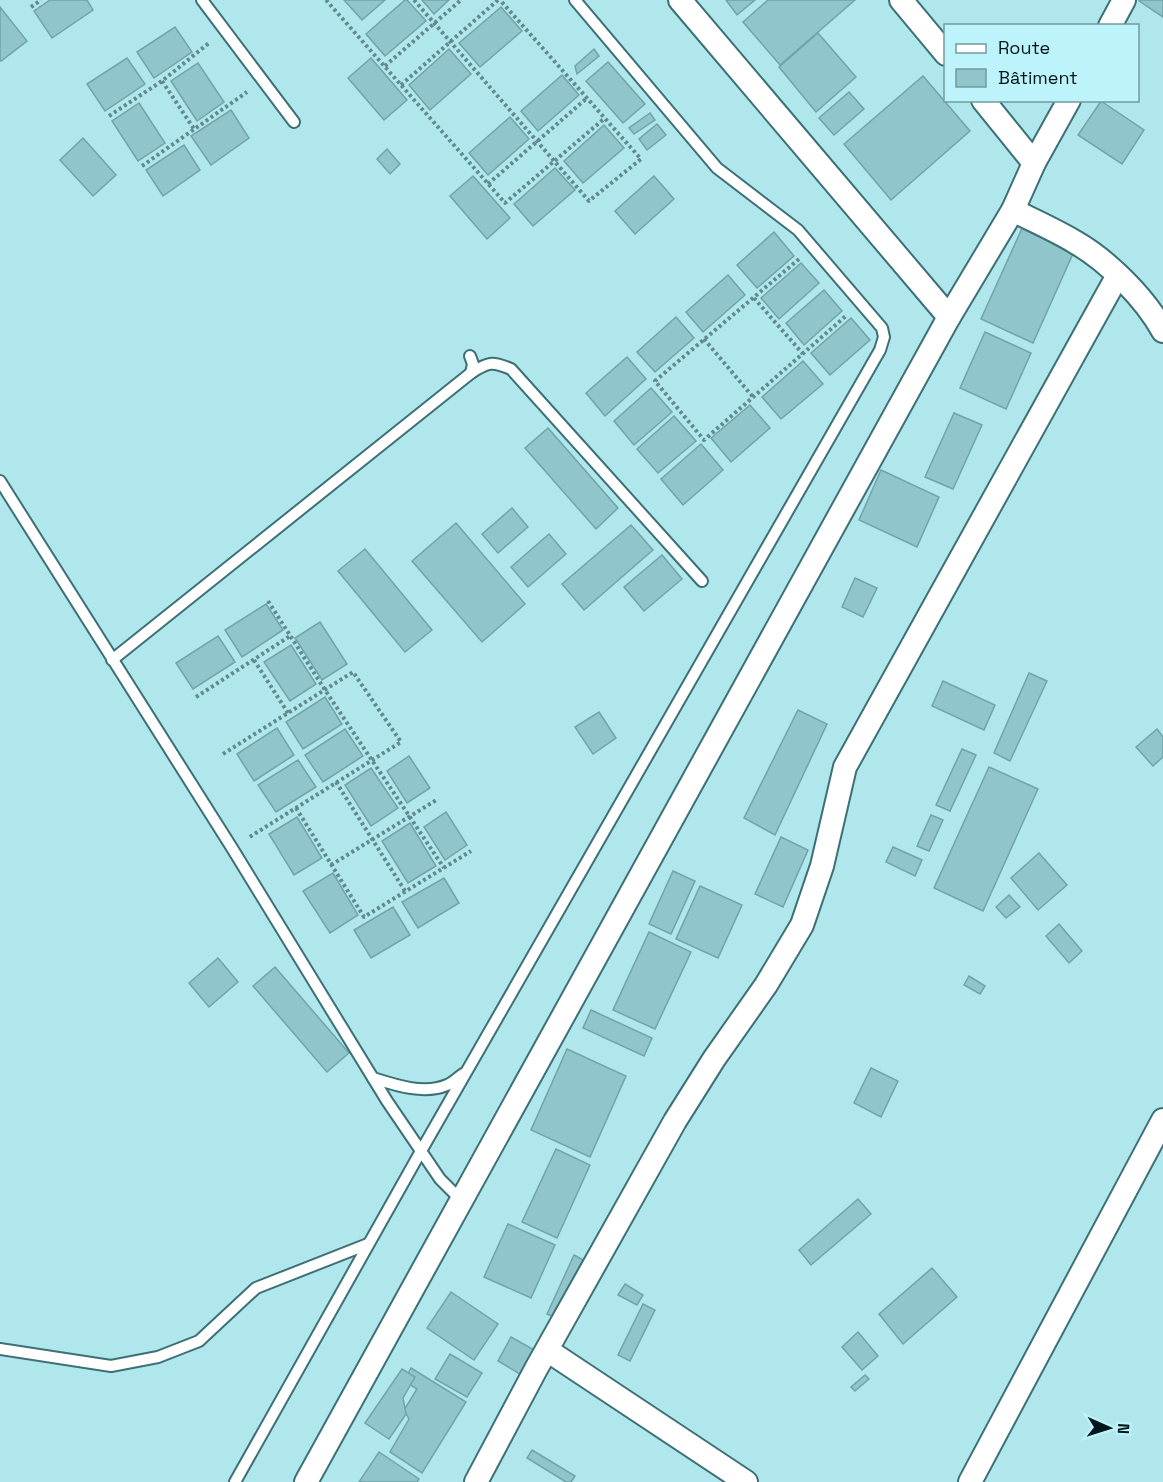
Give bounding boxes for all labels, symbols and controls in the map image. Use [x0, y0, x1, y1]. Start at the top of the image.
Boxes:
legend [944, 24, 1139, 102]
text: Route [998, 36, 1050, 59]
text: Bâtiment [998, 66, 1078, 89]
north arrow [1079, 1398, 1139, 1458]
text: N [1113, 1423, 1134, 1435]

